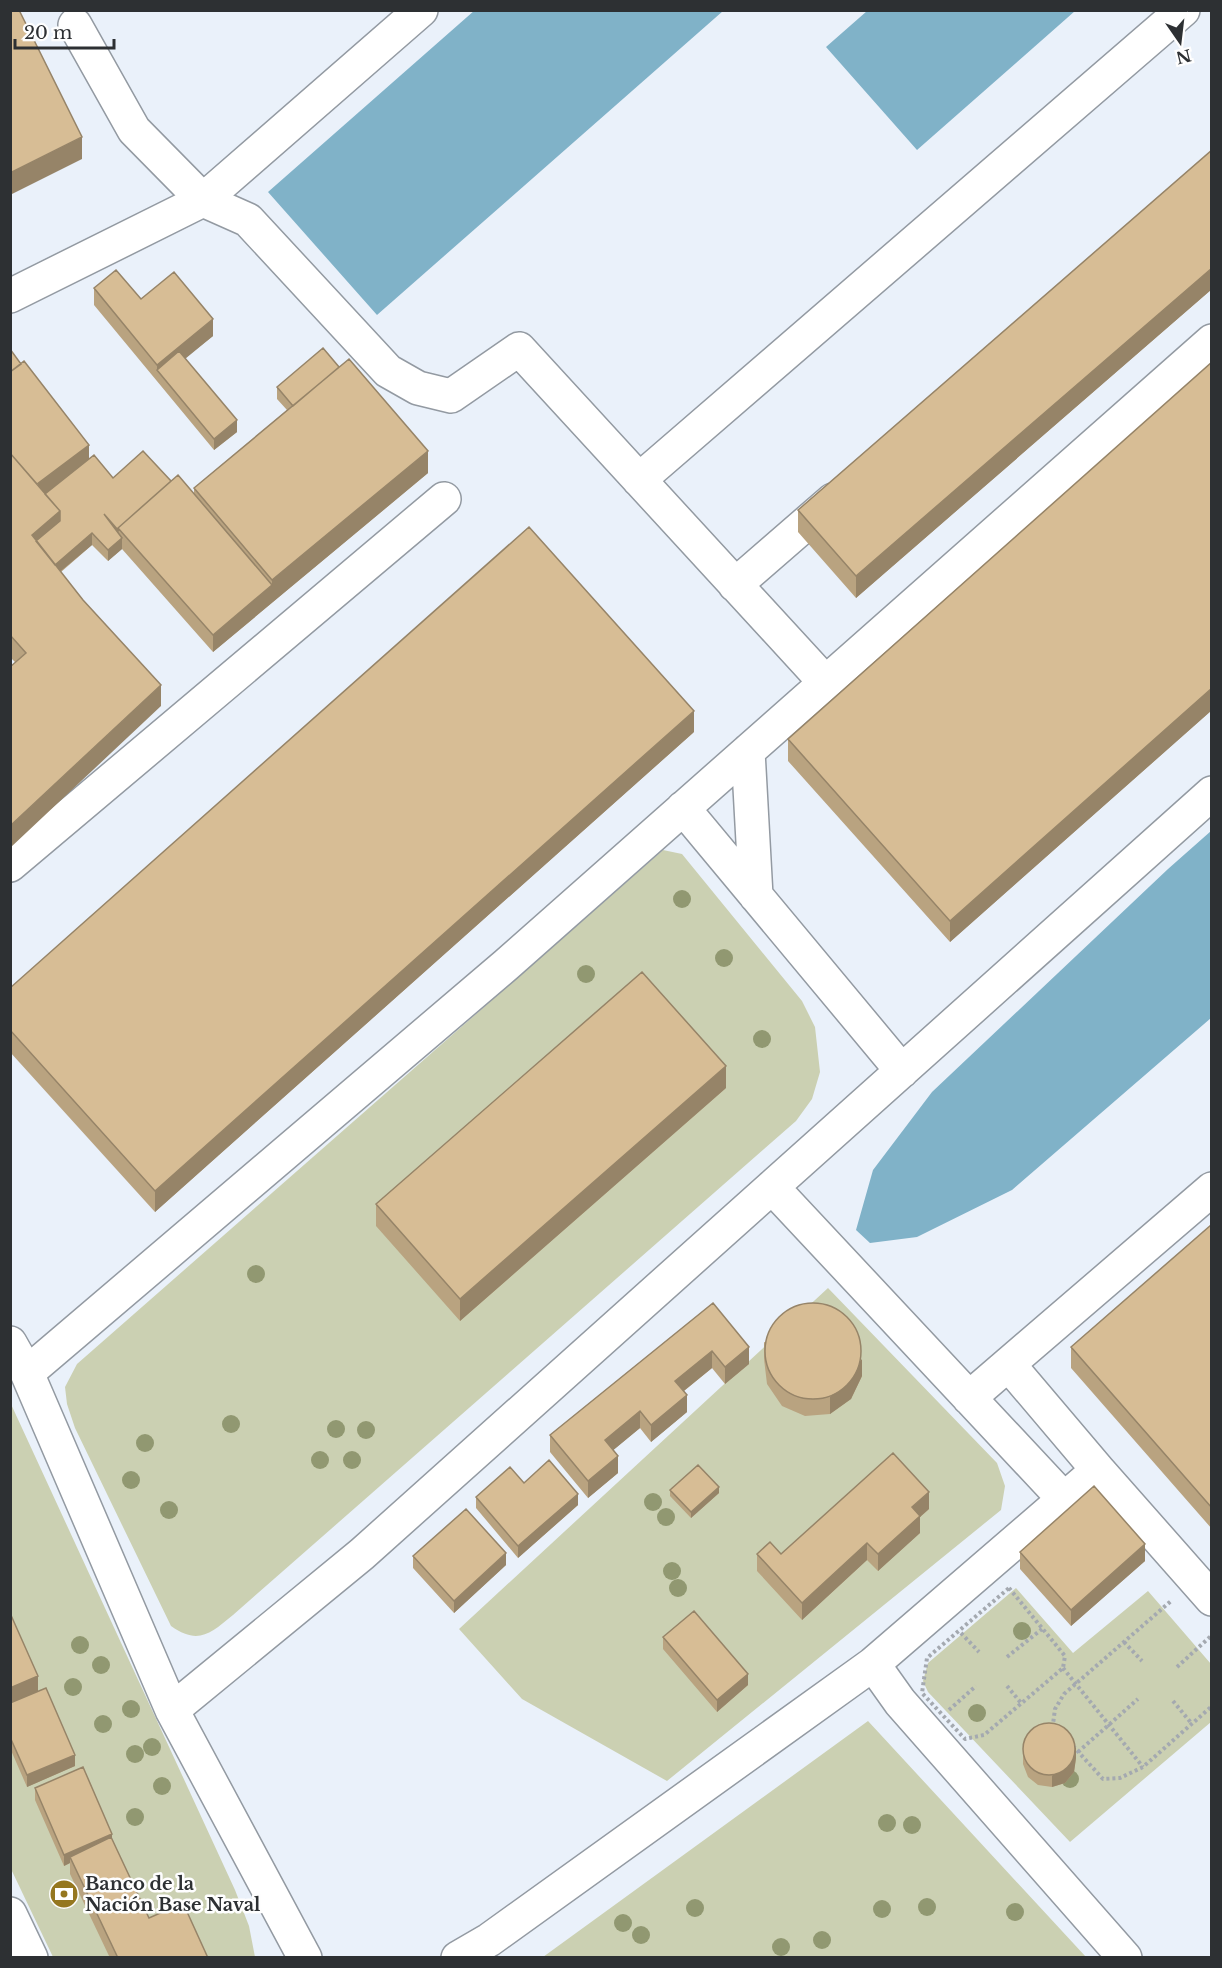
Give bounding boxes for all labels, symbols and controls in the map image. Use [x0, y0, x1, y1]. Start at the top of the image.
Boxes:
scale bar [15, 12, 114, 50]
north arrow [1150, 12, 1210, 72]
text: 20 m [24, 22, 72, 44]
text: N [1174, 45, 1193, 68]
place label: Banco de la Nación Base Naval [85, 1873, 261, 1916]
bank icon: Banco de la Nación Base Naval [48, 1878, 80, 1910]

